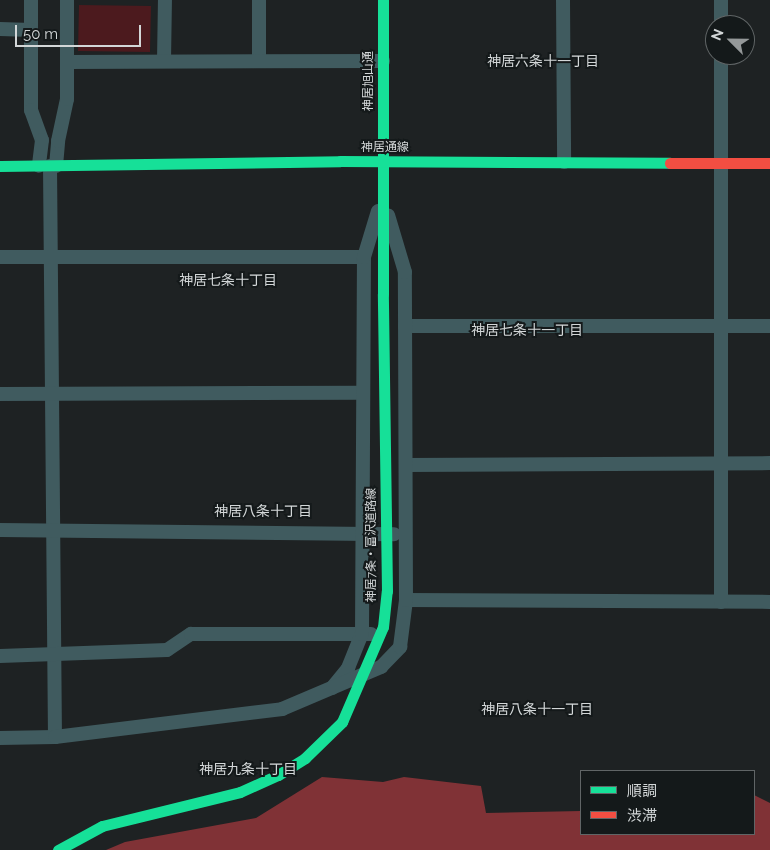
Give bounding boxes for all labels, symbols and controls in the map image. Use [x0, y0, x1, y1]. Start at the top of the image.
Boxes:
scale bar [18, 15, 144, 47]
north arrow [705, 15, 755, 65]
text: 50 m [23, 25, 58, 43]
text: N [708, 26, 727, 43]
street label: 神居旭山通 [362, 51, 376, 111]
district label: 神居六条十一丁目 [487, 53, 599, 69]
street label: 神居通線 [361, 141, 409, 155]
district label: 神居七条十丁目 [179, 272, 277, 288]
district label: 神居七条十一丁目 [471, 322, 583, 338]
street label: 神居7条・富沢道路線 [365, 488, 379, 602]
district label: 神居八条十丁目 [214, 503, 312, 519]
district label: 神居八条十一丁目 [481, 701, 593, 717]
district label: 神居九条十丁目 [199, 761, 297, 777]
legend [580, 770, 755, 835]
text: 順調 [627, 782, 657, 800]
text: 渋滞 [627, 807, 657, 825]

